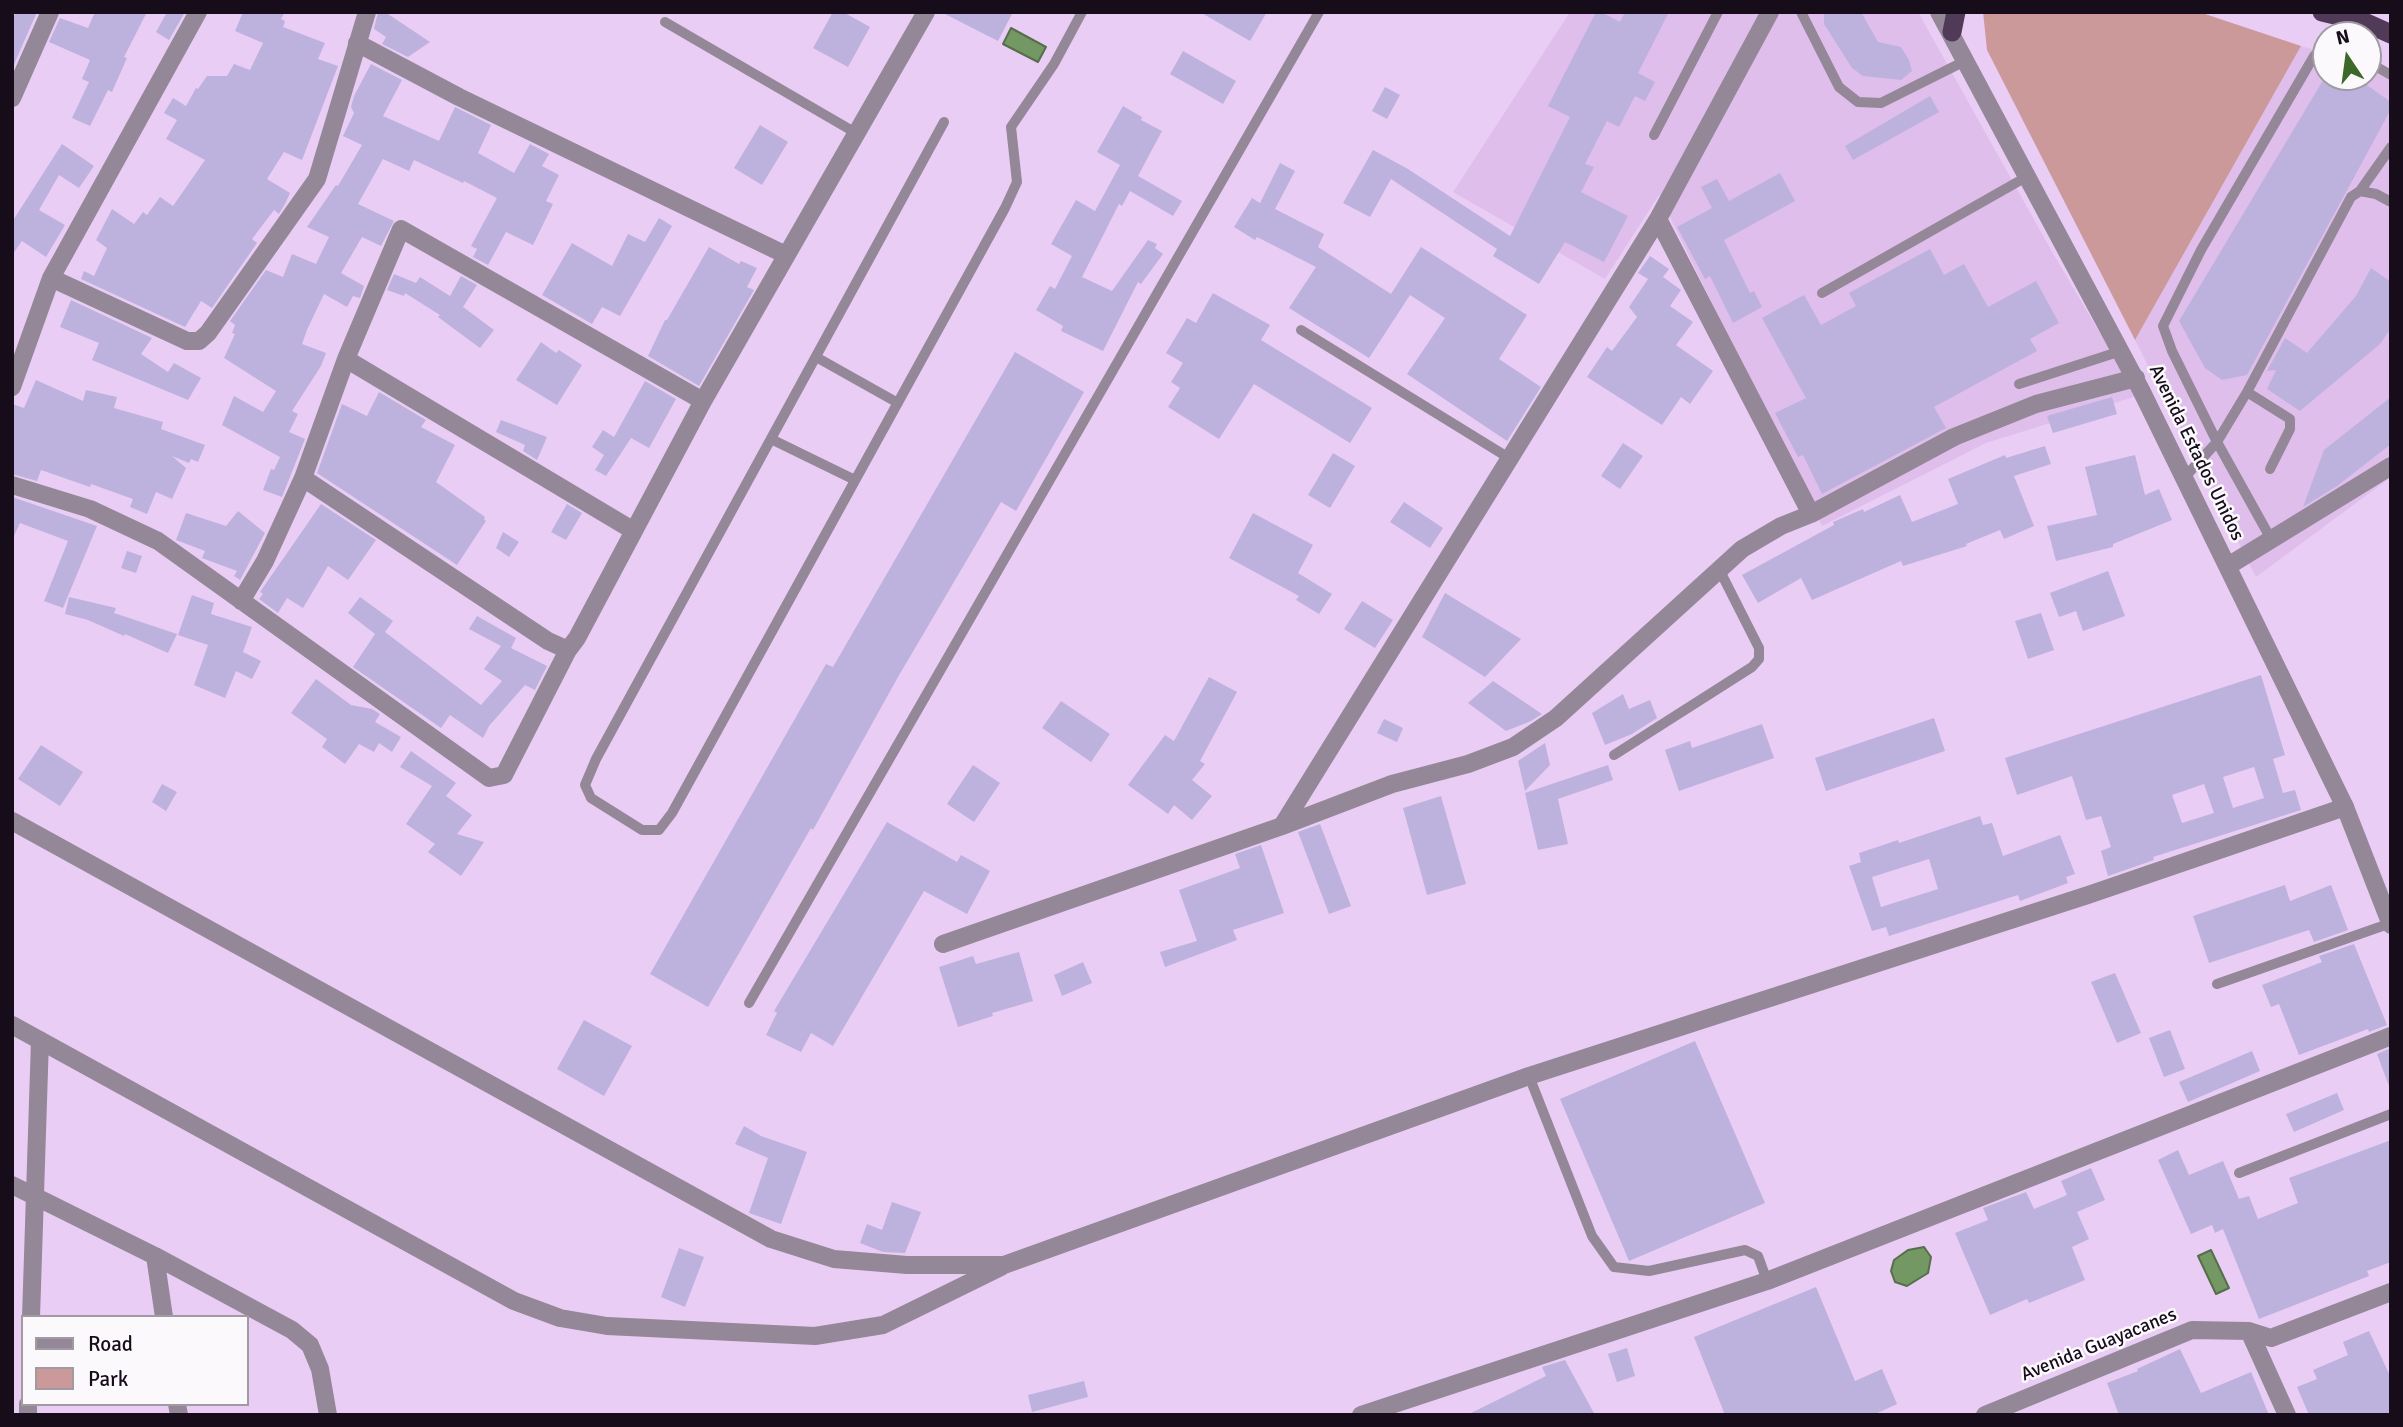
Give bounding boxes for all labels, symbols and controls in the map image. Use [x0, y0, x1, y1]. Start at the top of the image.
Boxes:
north arrow [2312, 21, 2382, 91]
text: N [2334, 24, 2352, 51]
street label: Avenida Estados Unidos [2143, 361, 2249, 545]
street label: Avenida Guayacanes [2018, 1303, 2180, 1387]
legend [21, 1315, 248, 1406]
text: Road [88, 1331, 133, 1357]
text: Park [88, 1366, 128, 1392]

